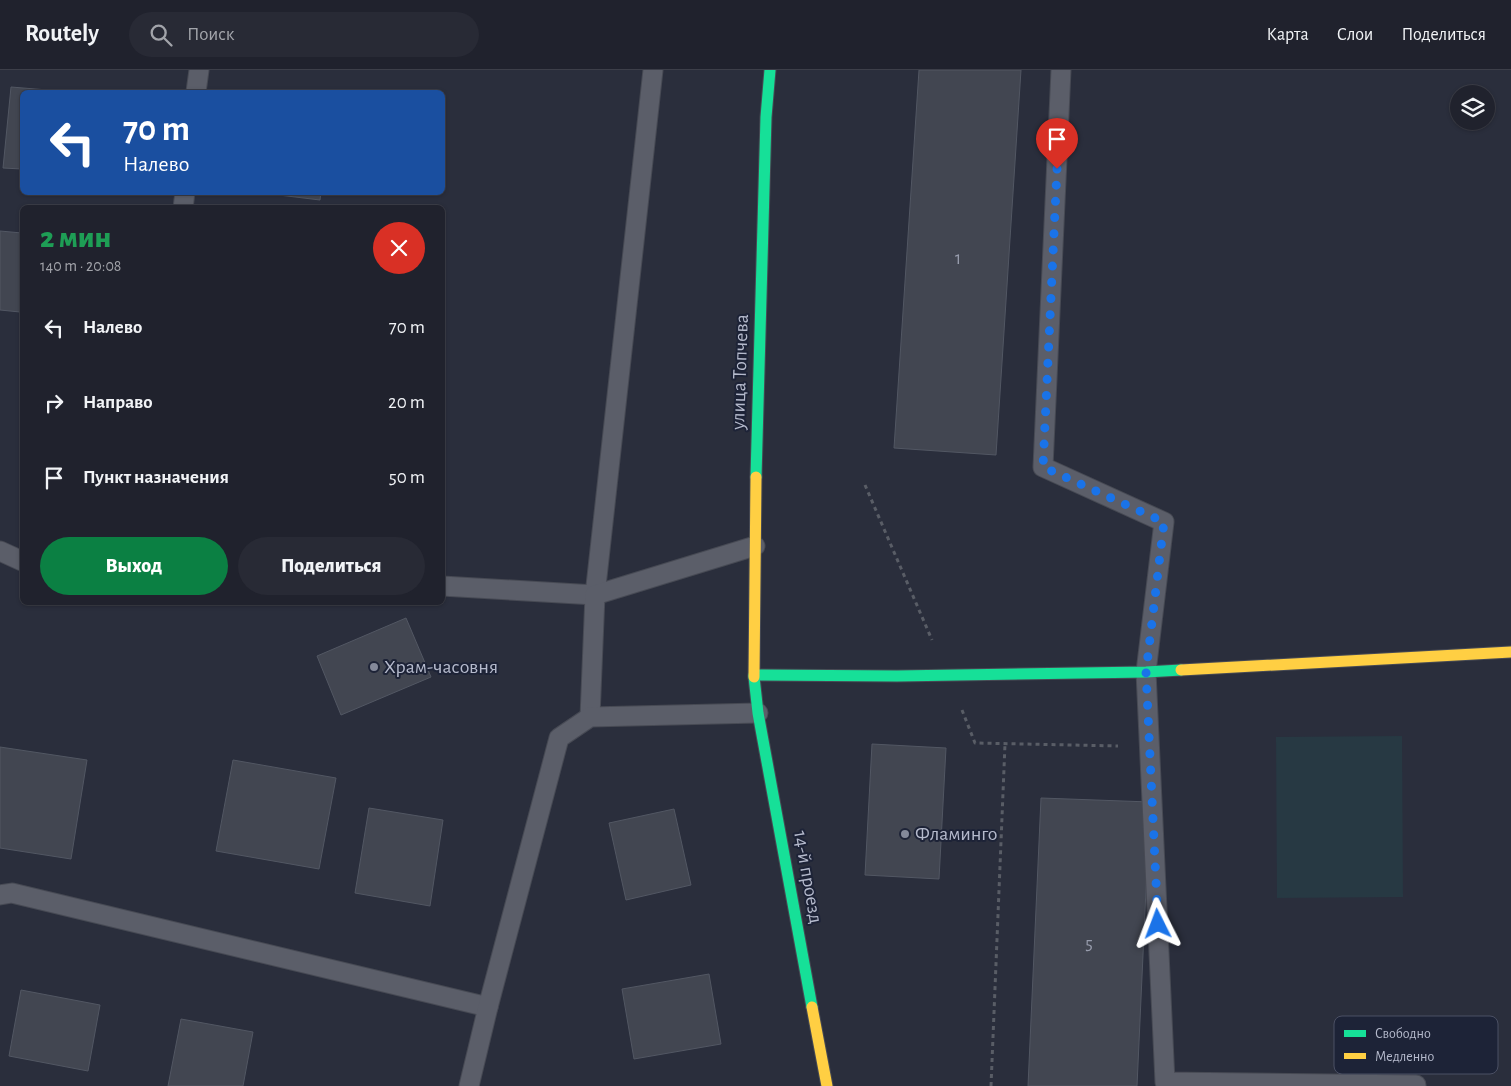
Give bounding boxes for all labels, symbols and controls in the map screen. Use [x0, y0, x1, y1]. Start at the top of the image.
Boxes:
search box [129, 12, 479, 57]
icon: search [147, 21, 175, 49]
text: Routely [25, 22, 99, 46]
text: Поиск [187, 25, 234, 44]
text: Карта [1267, 26, 1309, 44]
text: Слои [1337, 26, 1373, 44]
text: Поделиться [1401, 26, 1486, 44]
map controls [1450, 85, 1495, 130]
button: layers [1450, 85, 1495, 130]
icon: left [40, 110, 105, 175]
text: 70 m [123, 112, 190, 147]
pin [1036, 118, 1078, 169]
icon: arrive [1043, 125, 1071, 153]
text: Налево [123, 153, 189, 175]
button: close [373, 222, 425, 274]
text: 2 мин [40, 223, 111, 253]
house number: 1 [955, 250, 961, 268]
text: 140 m · 20:08 [40, 258, 121, 274]
icon: left [40, 314, 68, 342]
street label: улица Топчева [728, 314, 752, 431]
text: Налево [83, 318, 142, 337]
text: 70 m [389, 318, 425, 337]
icon: right [40, 389, 68, 417]
text: Направо [83, 393, 153, 412]
text: 20 m [388, 393, 425, 412]
icon: arrive [40, 464, 68, 492]
text: Пункт назначения [83, 468, 229, 487]
text: 50 m [389, 468, 425, 487]
button: Выход [40, 537, 228, 595]
button: Поделиться [238, 537, 425, 595]
place label: Храм-часовня [384, 657, 498, 677]
marker: Храм-часовня [368, 661, 380, 673]
place label: Фламинго [915, 824, 997, 844]
marker: Фламинго [899, 828, 911, 840]
street label: 14-й проезд [790, 829, 826, 925]
position arrow [1131, 897, 1183, 949]
house number: 5 [1085, 935, 1093, 953]
legend [1334, 1016, 1498, 1074]
text: Свободно [1375, 1027, 1431, 1041]
text: Медленно [1375, 1050, 1434, 1064]

